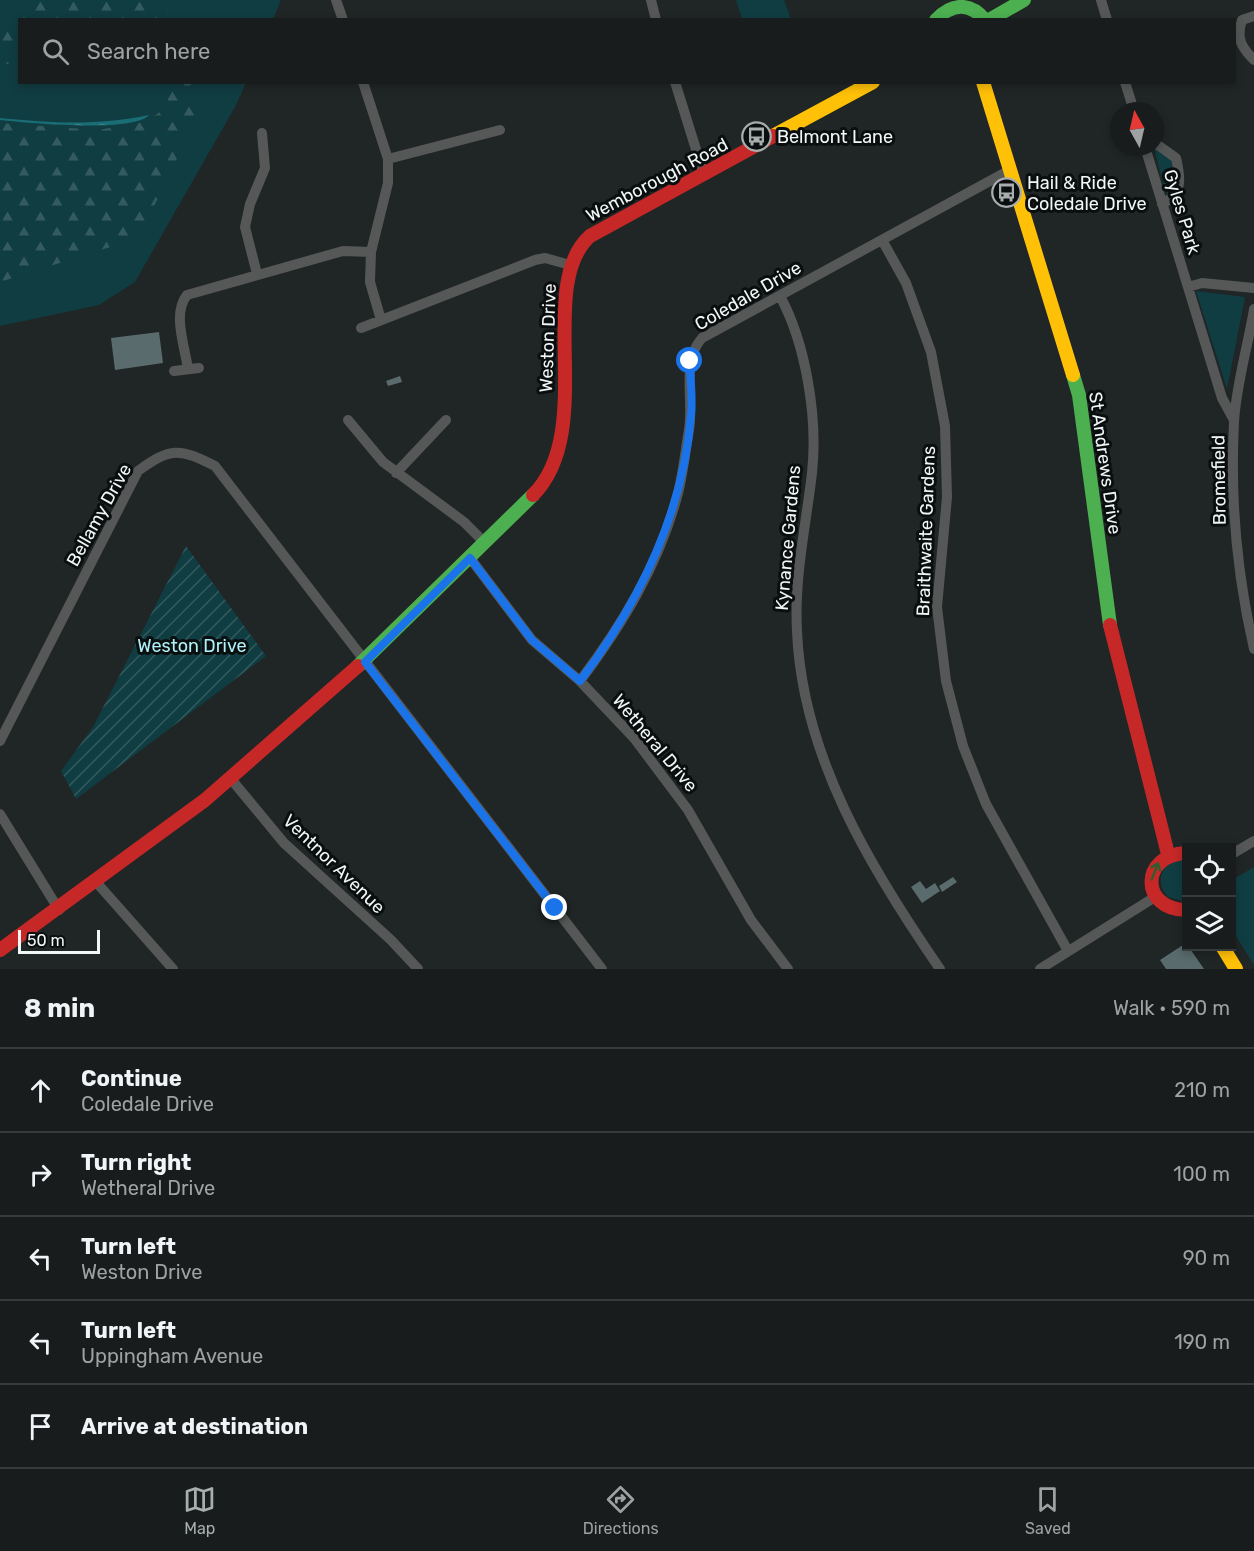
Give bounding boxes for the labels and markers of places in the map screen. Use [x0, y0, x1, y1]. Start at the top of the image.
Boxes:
bus stop icon: Belmont Lane [740, 121, 772, 153]
place label: Belmont Lane [777, 126, 893, 148]
place label: Hail & Ride Coledale Drive [1027, 172, 1147, 215]
bus stop icon: Hail & Ride Coledale Drive [990, 177, 1022, 209]

